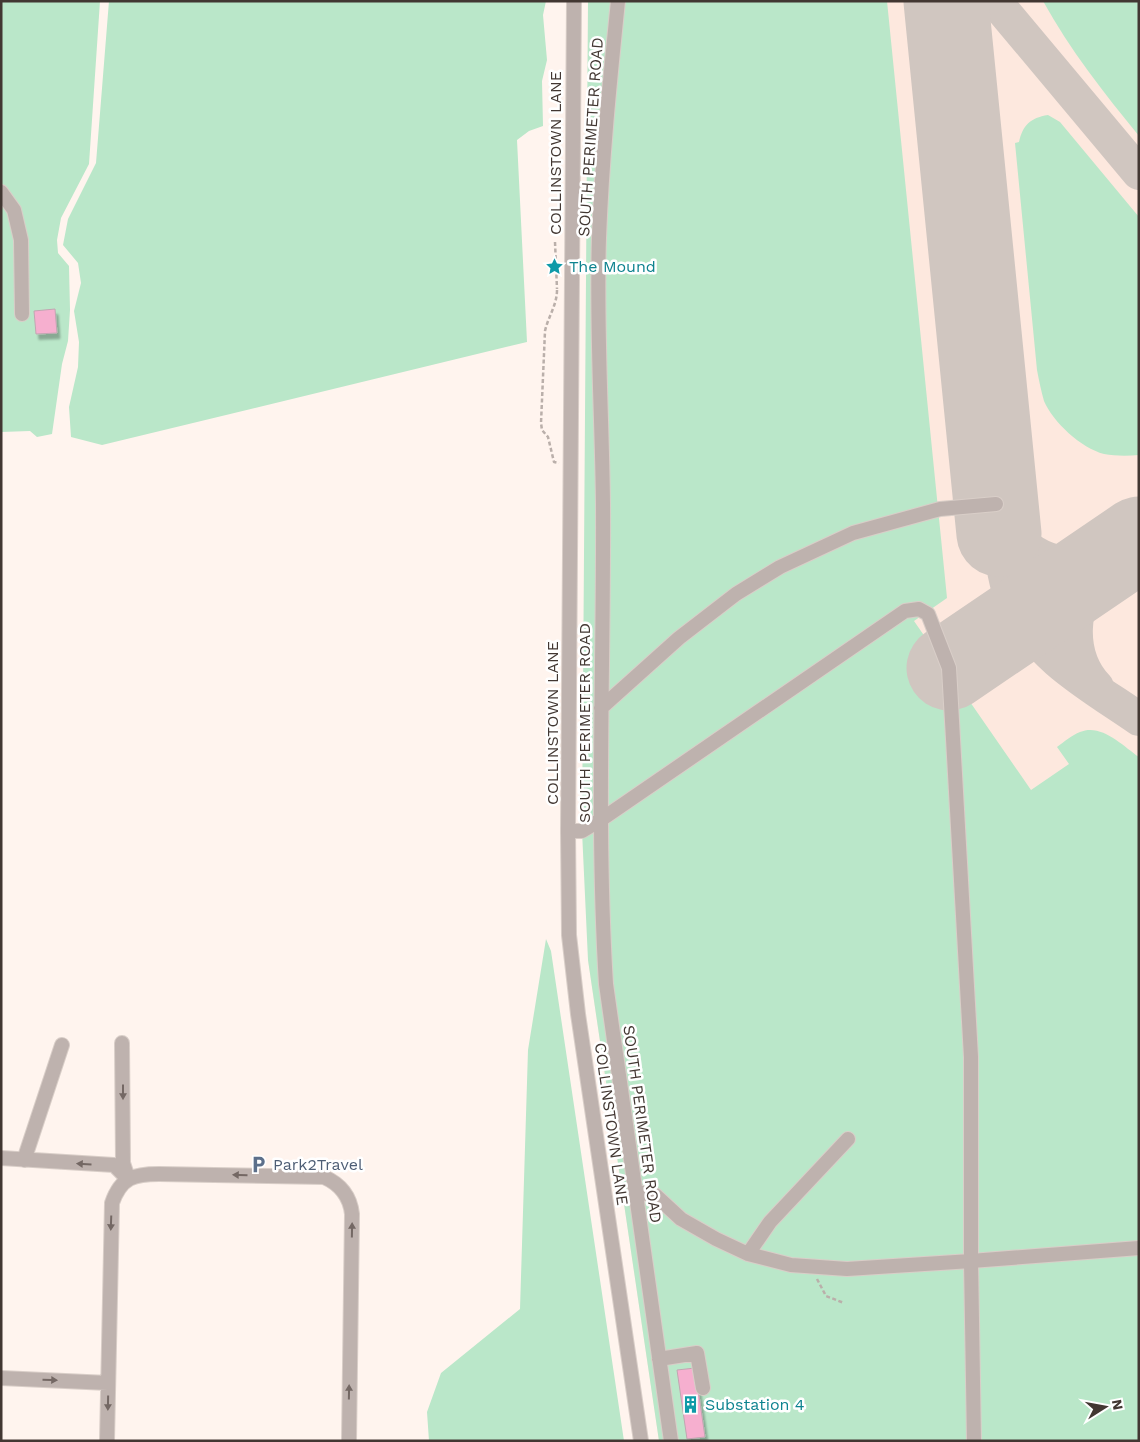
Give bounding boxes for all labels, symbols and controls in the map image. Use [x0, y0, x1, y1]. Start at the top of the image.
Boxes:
street label: SOUTH PERIMETER ROAD [574, 37, 607, 237]
street label: COLLINSTOWN LANE [546, 71, 565, 235]
place icon: The Mound [545, 256, 565, 276]
place label: The Mound [569, 257, 656, 276]
street label: SOUTH PERIMETER ROAD [575, 623, 594, 823]
street label: COLLINSTOWN LANE [543, 641, 562, 805]
street label: SOUTH PERIMETER ROAD [619, 1024, 666, 1224]
street label: COLLINSTOWN LANE [591, 1041, 632, 1207]
one-way arrow [119, 1084, 127, 1100]
parking icon: Park2Travel [249, 1154, 269, 1174]
place label: Park2Travel [273, 1155, 363, 1174]
one-way arrow [76, 1159, 92, 1167]
one-way arrow [232, 1171, 248, 1179]
one-way arrow [107, 1215, 115, 1231]
one-way arrow [348, 1221, 356, 1237]
one-way arrow [42, 1377, 58, 1385]
north arrow [1080, 1382, 1130, 1432]
one-way arrow [345, 1384, 353, 1400]
building icon: Substation 4 [681, 1394, 701, 1414]
one-way arrow [103, 1395, 111, 1411]
place label: Substation 4 [705, 1395, 805, 1414]
text: N [1109, 1398, 1127, 1411]

